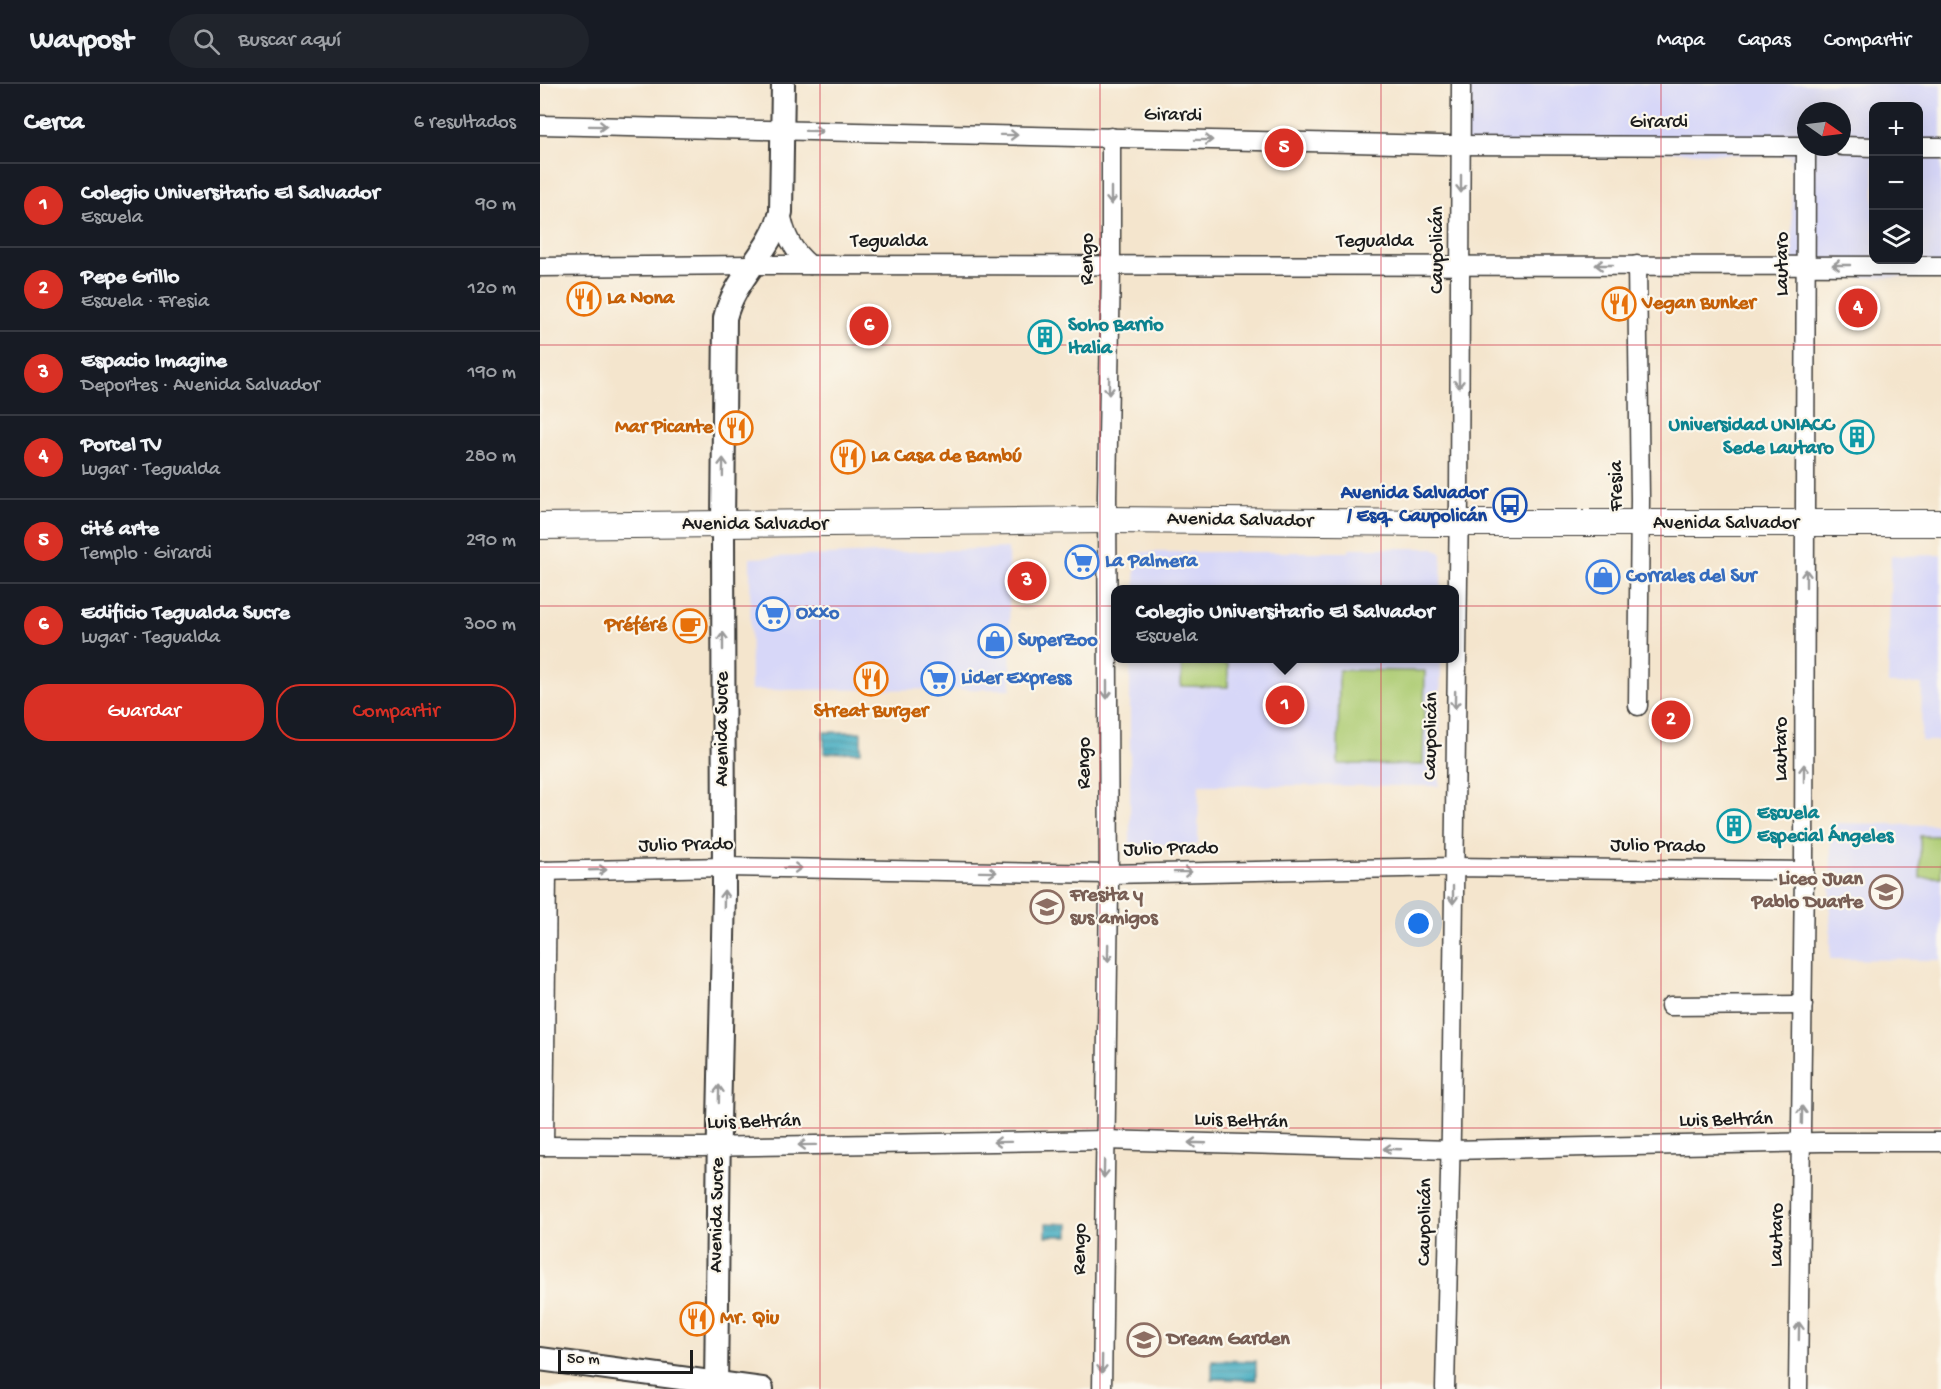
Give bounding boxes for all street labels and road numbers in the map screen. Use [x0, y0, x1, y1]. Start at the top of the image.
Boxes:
street label: Girardi [1144, 104, 1202, 128]
street label: Girardi [1630, 112, 1688, 135]
street label: Caupolicán [1427, 206, 1450, 294]
street label: Tegualda [849, 231, 928, 254]
street label: Tegualda [1335, 231, 1414, 254]
street label: Lautaro [1772, 232, 1795, 296]
street label: Rengo [1077, 233, 1100, 285]
street label: Fresia [1606, 460, 1629, 512]
street label: Avenida Salvador [1167, 508, 1315, 534]
street label: Avenida Salvador [1653, 513, 1801, 536]
street label: Avenida Salvador [682, 514, 830, 537]
street label: Avenida Sucre [712, 671, 735, 787]
street label: Caupolicán [1420, 691, 1444, 780]
street label: Lautaro [1771, 717, 1794, 781]
street label: Rengo [1074, 737, 1097, 789]
street label: Julio Prado [638, 834, 734, 858]
street label: Julio Prado [1610, 835, 1706, 859]
street label: Julio Prado [1123, 838, 1219, 862]
street label: Luis Beltrán [1194, 1109, 1289, 1135]
street label: Luis Beltrán [1679, 1109, 1774, 1133]
street label: Luis Beltrán [707, 1111, 802, 1135]
street label: Avenida Sucre [705, 1157, 731, 1273]
street label: Caupolicán [1414, 1177, 1438, 1266]
street label: Lautaro [1766, 1203, 1790, 1267]
street label: Rengo [1069, 1223, 1093, 1275]

